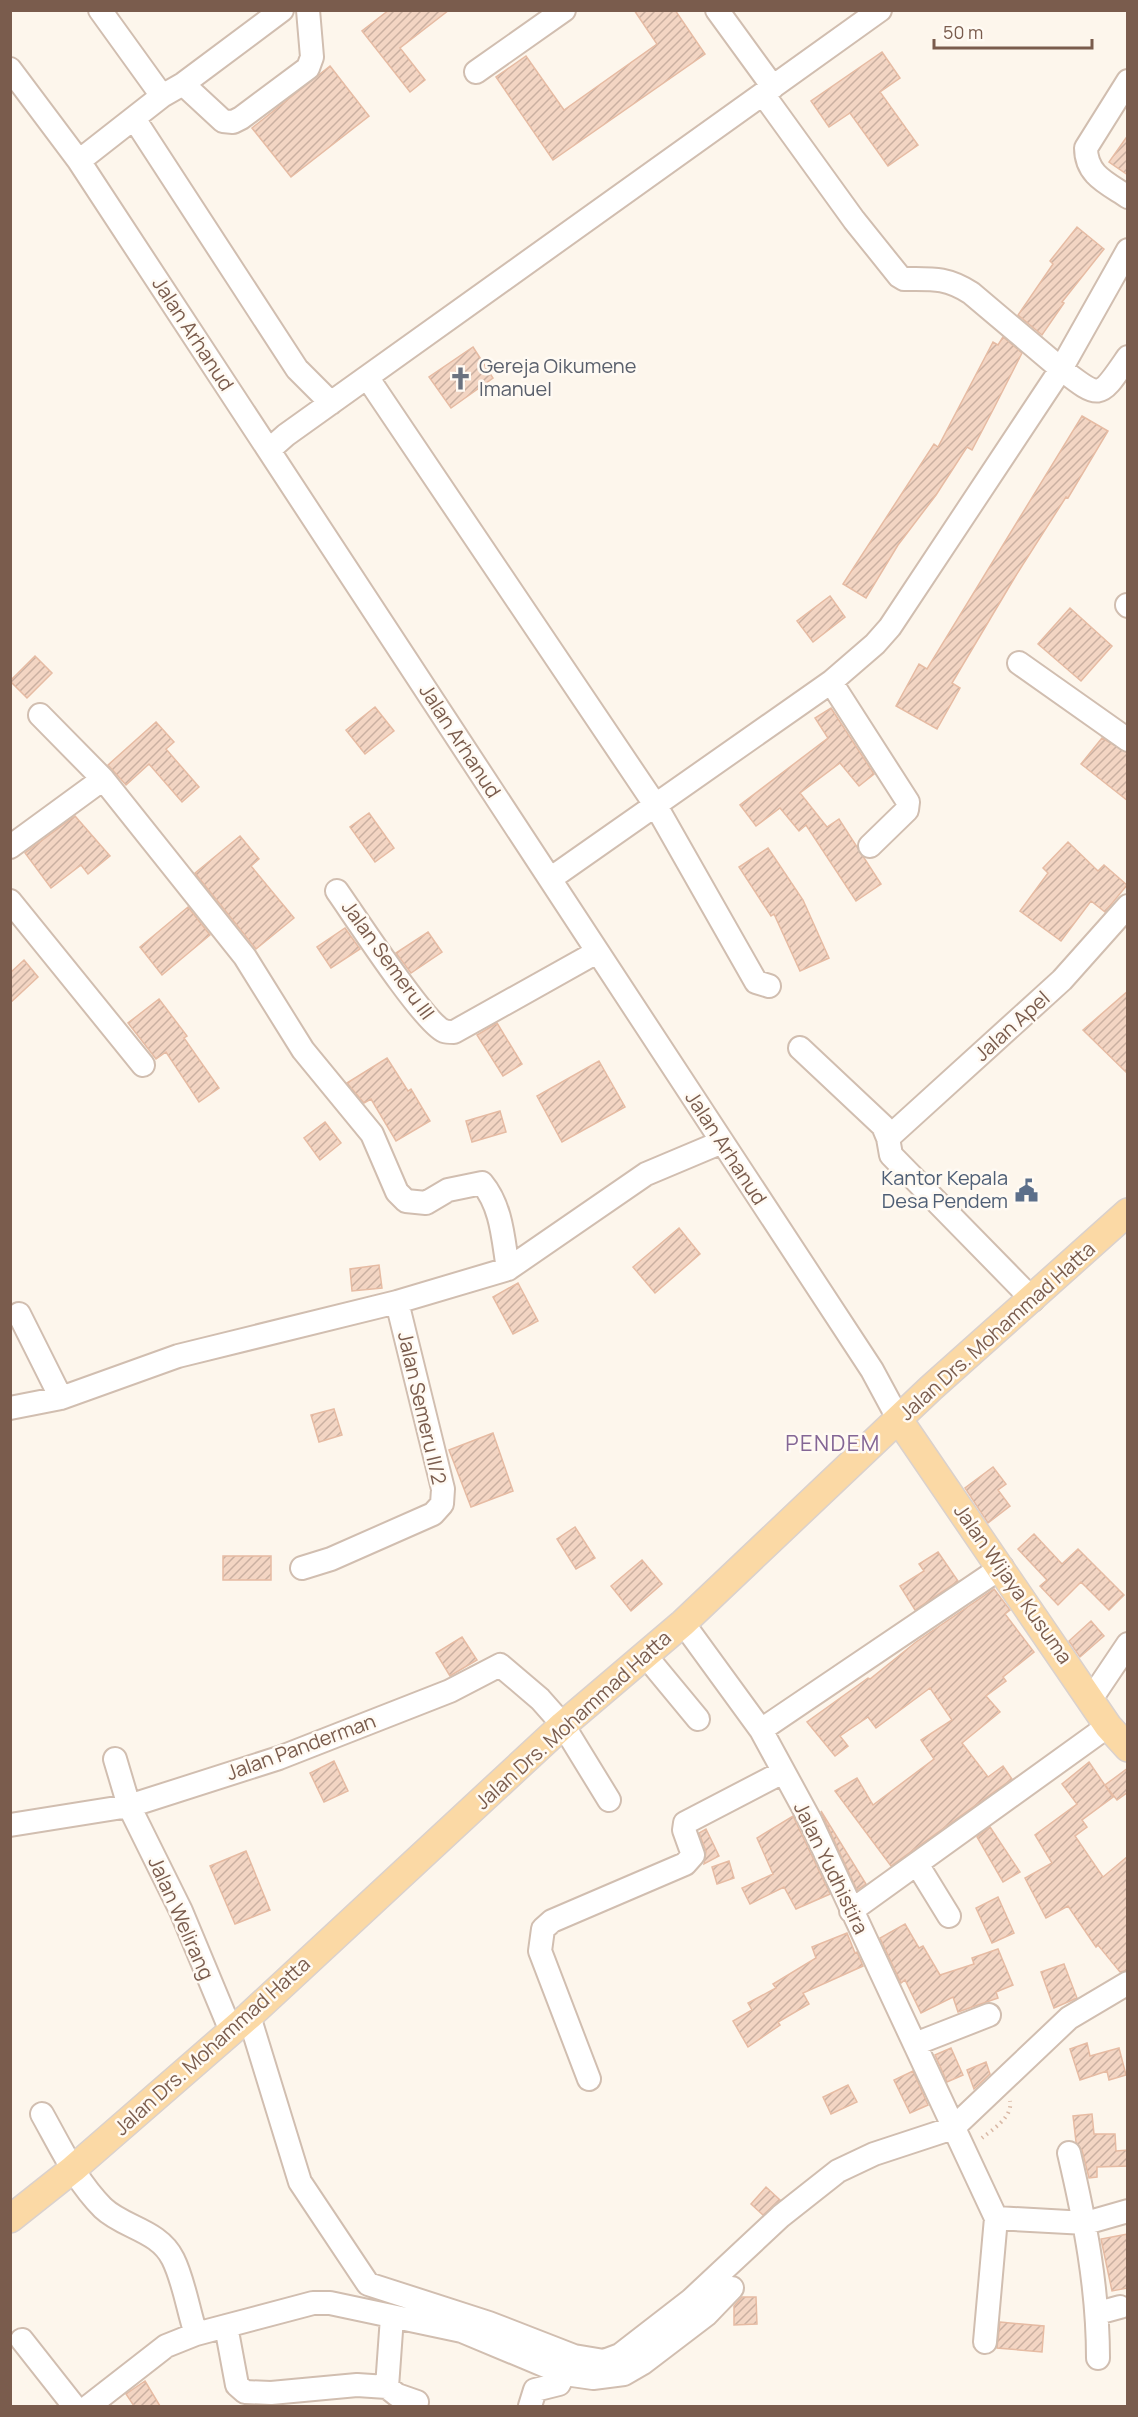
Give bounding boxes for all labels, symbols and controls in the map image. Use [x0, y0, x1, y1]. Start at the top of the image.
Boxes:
scale bar [934, 12, 1092, 50]
text: 50 m [943, 20, 983, 44]
street label: Jalan Arhanud [147, 272, 240, 396]
place label: Gereja Oikumene Imanuel [479, 352, 636, 402]
church icon: Gereja Oikumene Imanuel [448, 365, 474, 391]
street label: Jalan Arhanud [414, 679, 507, 803]
street label: Jalan Semeru III [336, 895, 441, 1025]
street label: Jalan Apel [968, 985, 1055, 1067]
street label: Jalan Arhanud [680, 1086, 773, 1210]
place label: Kantor Kepala Desa Pendem [881, 1164, 1008, 1214]
public building icon: Kantor Kepala Desa Pendem [1013, 1177, 1039, 1203]
street label: Jalan Drs. Mohammad Hatta [893, 1235, 1100, 1426]
street label: Jalan Semeru II/2 [392, 1329, 453, 1487]
district label: PENDEM [785, 1428, 881, 1458]
street label: Jalan Wijaya Kusuma [948, 1498, 1079, 1669]
street label: Jalan Drs. Mohammad Hatta [469, 1624, 676, 1815]
street label: Jalan Panderman [222, 1707, 379, 1786]
street label: Jalan Yudhistira [788, 1797, 875, 1938]
street label: Jalan Welirang [142, 1852, 221, 1984]
street label: Jalan Drs. Mohammad Hatta [108, 1950, 315, 2141]

